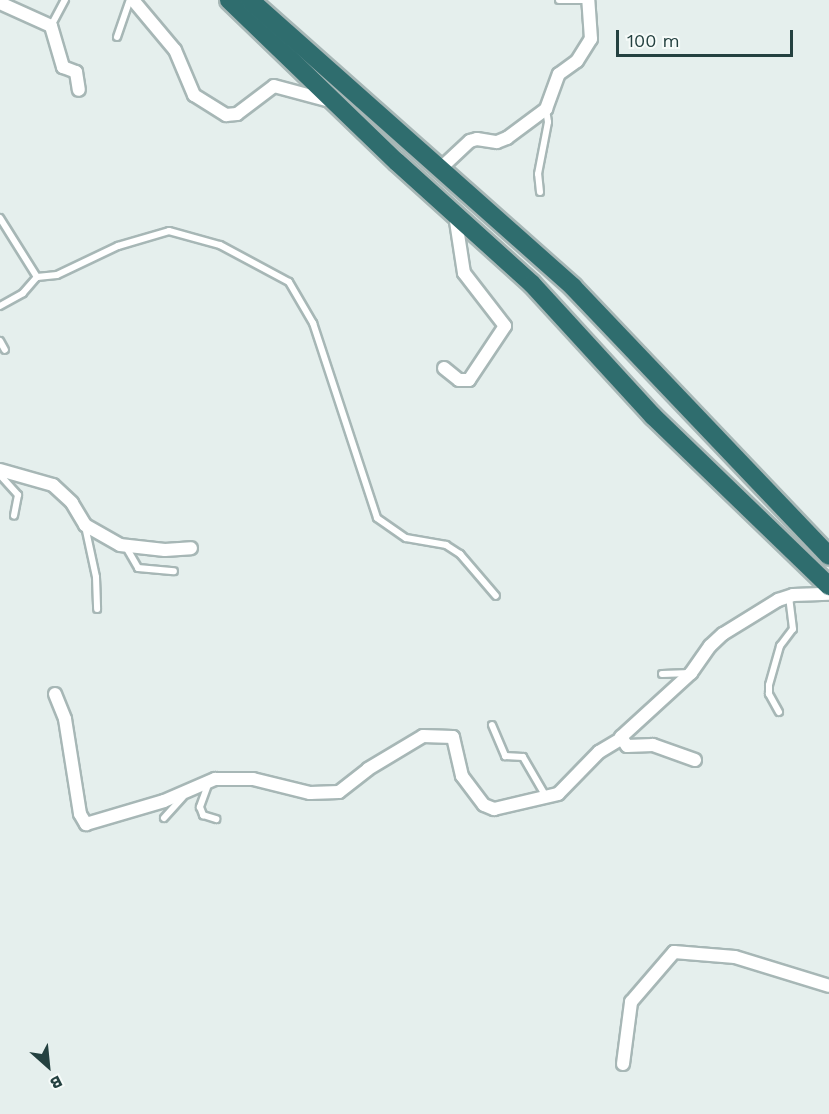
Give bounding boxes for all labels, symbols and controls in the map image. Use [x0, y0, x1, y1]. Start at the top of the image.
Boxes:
scale bar [619, 18, 796, 56]
text: 100 m [627, 30, 680, 51]
north arrow [18, 1036, 78, 1096]
text: B [47, 1072, 66, 1093]

